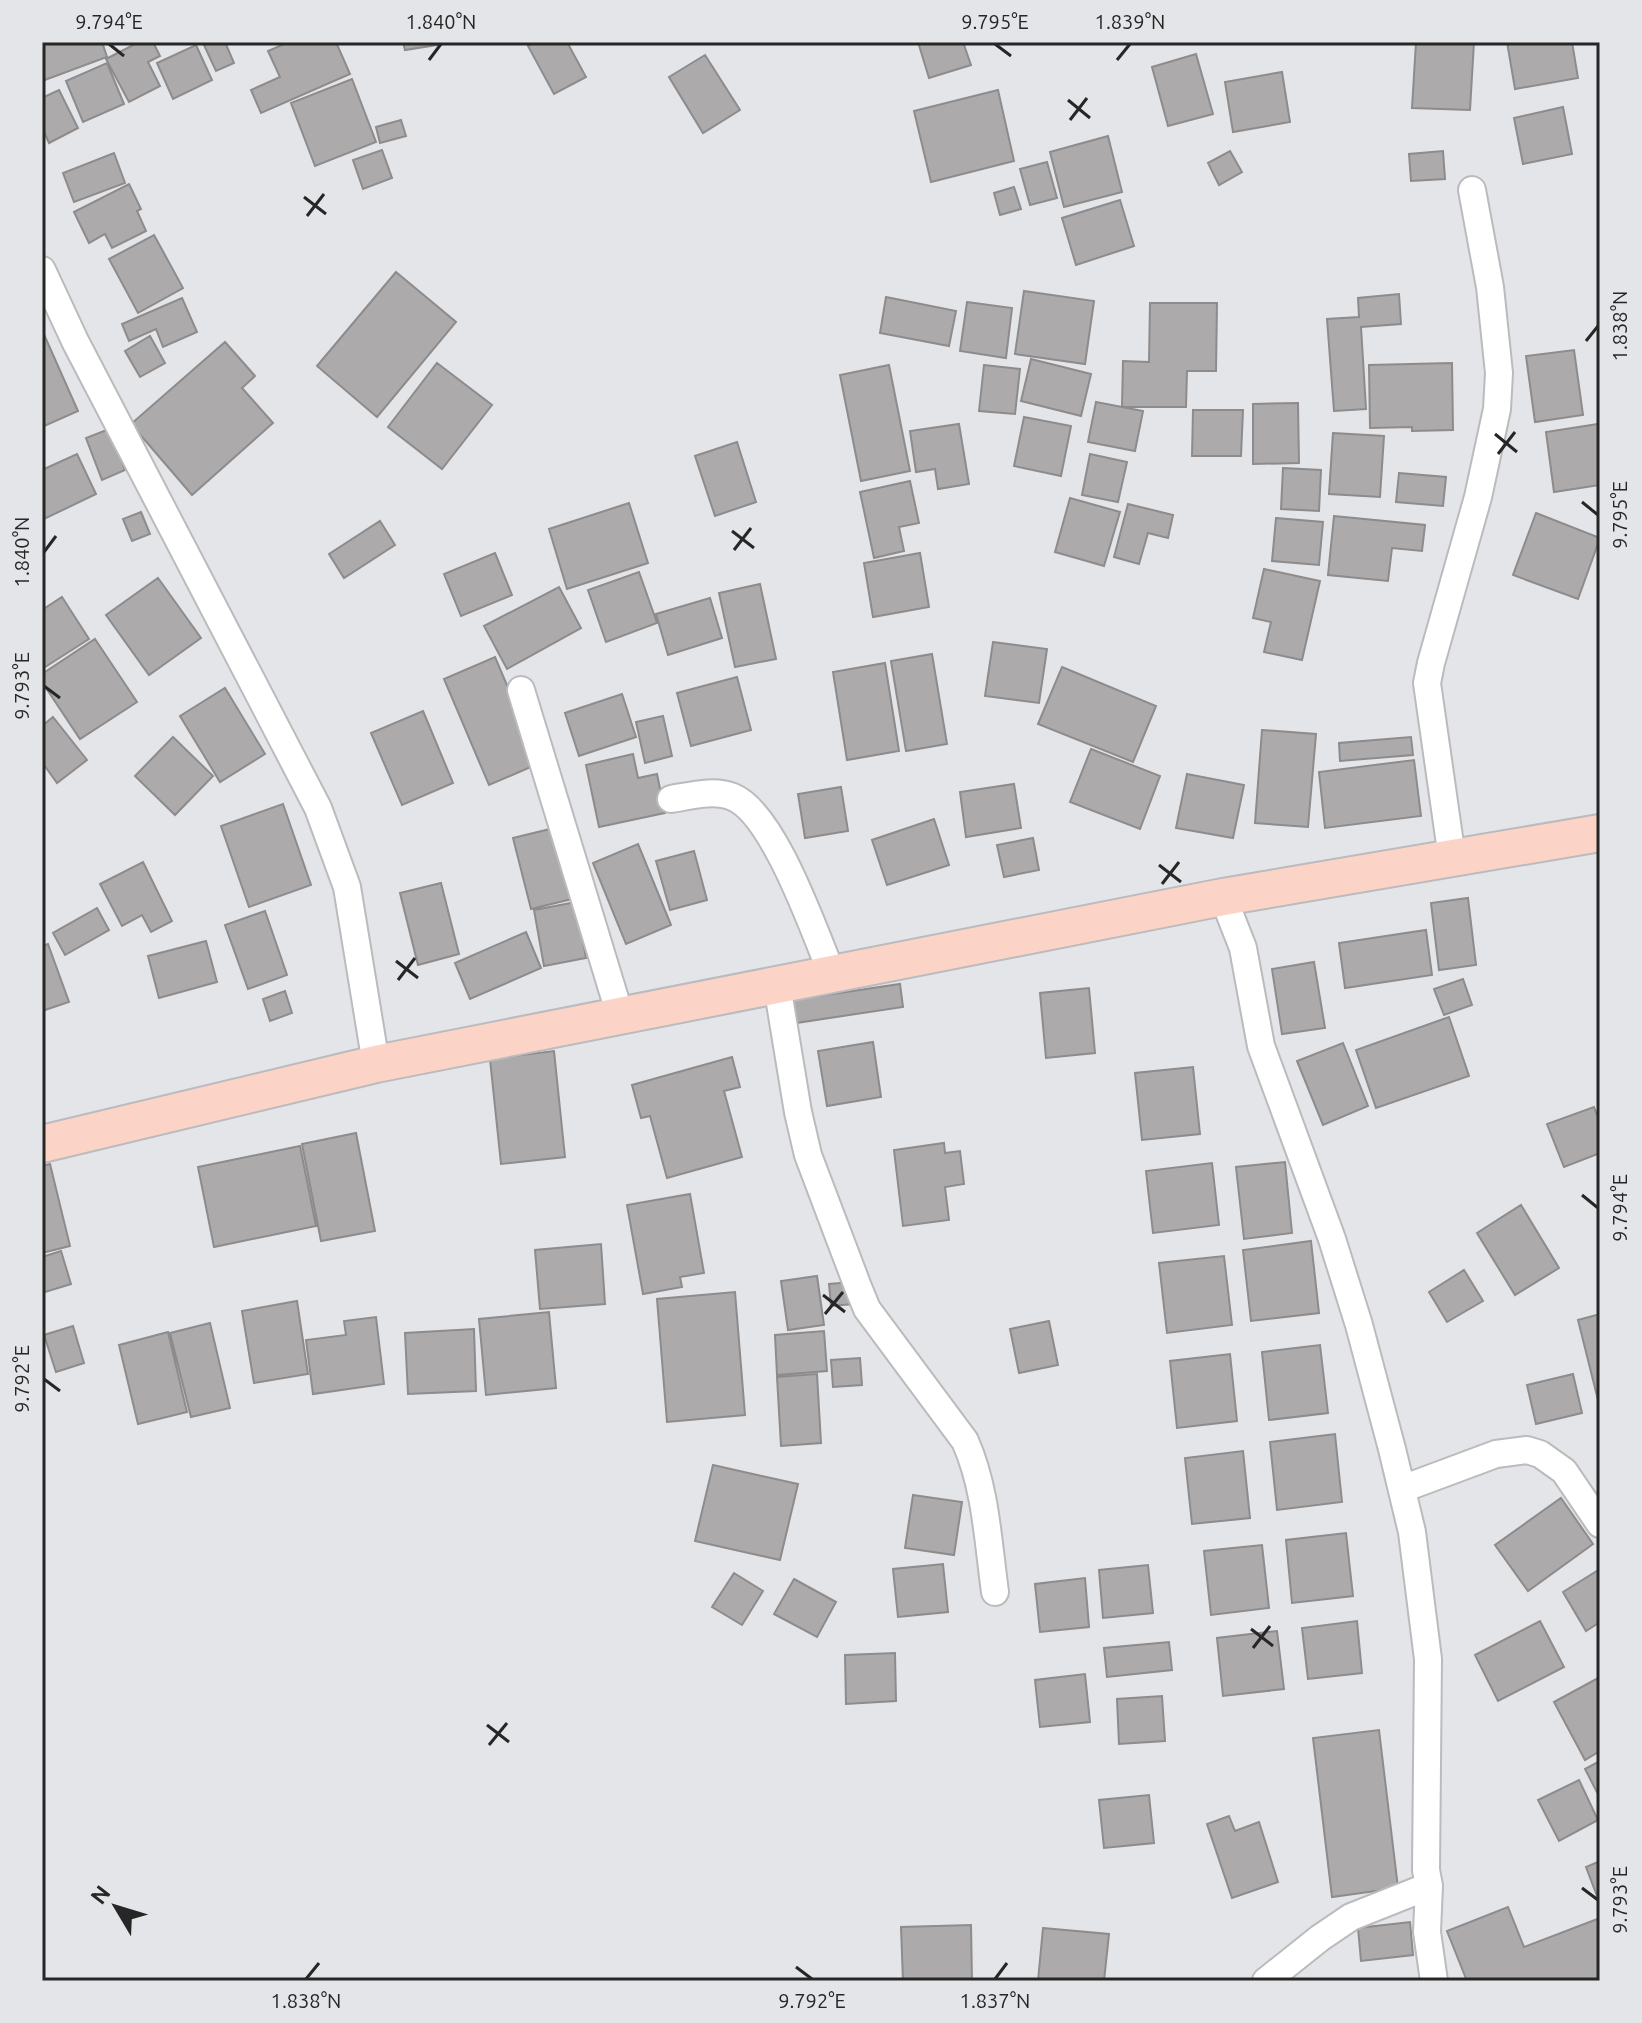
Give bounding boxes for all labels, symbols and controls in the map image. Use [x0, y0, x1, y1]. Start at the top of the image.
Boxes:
text: 9.794°E [75, 10, 143, 33]
text: 1.840°N [406, 10, 476, 33]
text: 9.795°E [961, 10, 1029, 33]
text: 1.839°N [1095, 10, 1165, 33]
text: 1.838°N [1608, 291, 1631, 361]
text: 9.795°E [1608, 481, 1631, 549]
text: 1.840°N [10, 517, 33, 587]
text: 9.793°E [10, 652, 33, 720]
text: 9.794°E [1608, 1174, 1631, 1242]
text: 9.792°E [10, 1345, 33, 1413]
text: 9.793°E [1608, 1866, 1631, 1934]
north arrow [76, 1867, 156, 1947]
text: N [85, 1880, 115, 1909]
text: 1.838°N [271, 1989, 341, 2012]
text: 9.792°E [778, 1989, 846, 2012]
text: 1.837°N [960, 1989, 1030, 2012]

